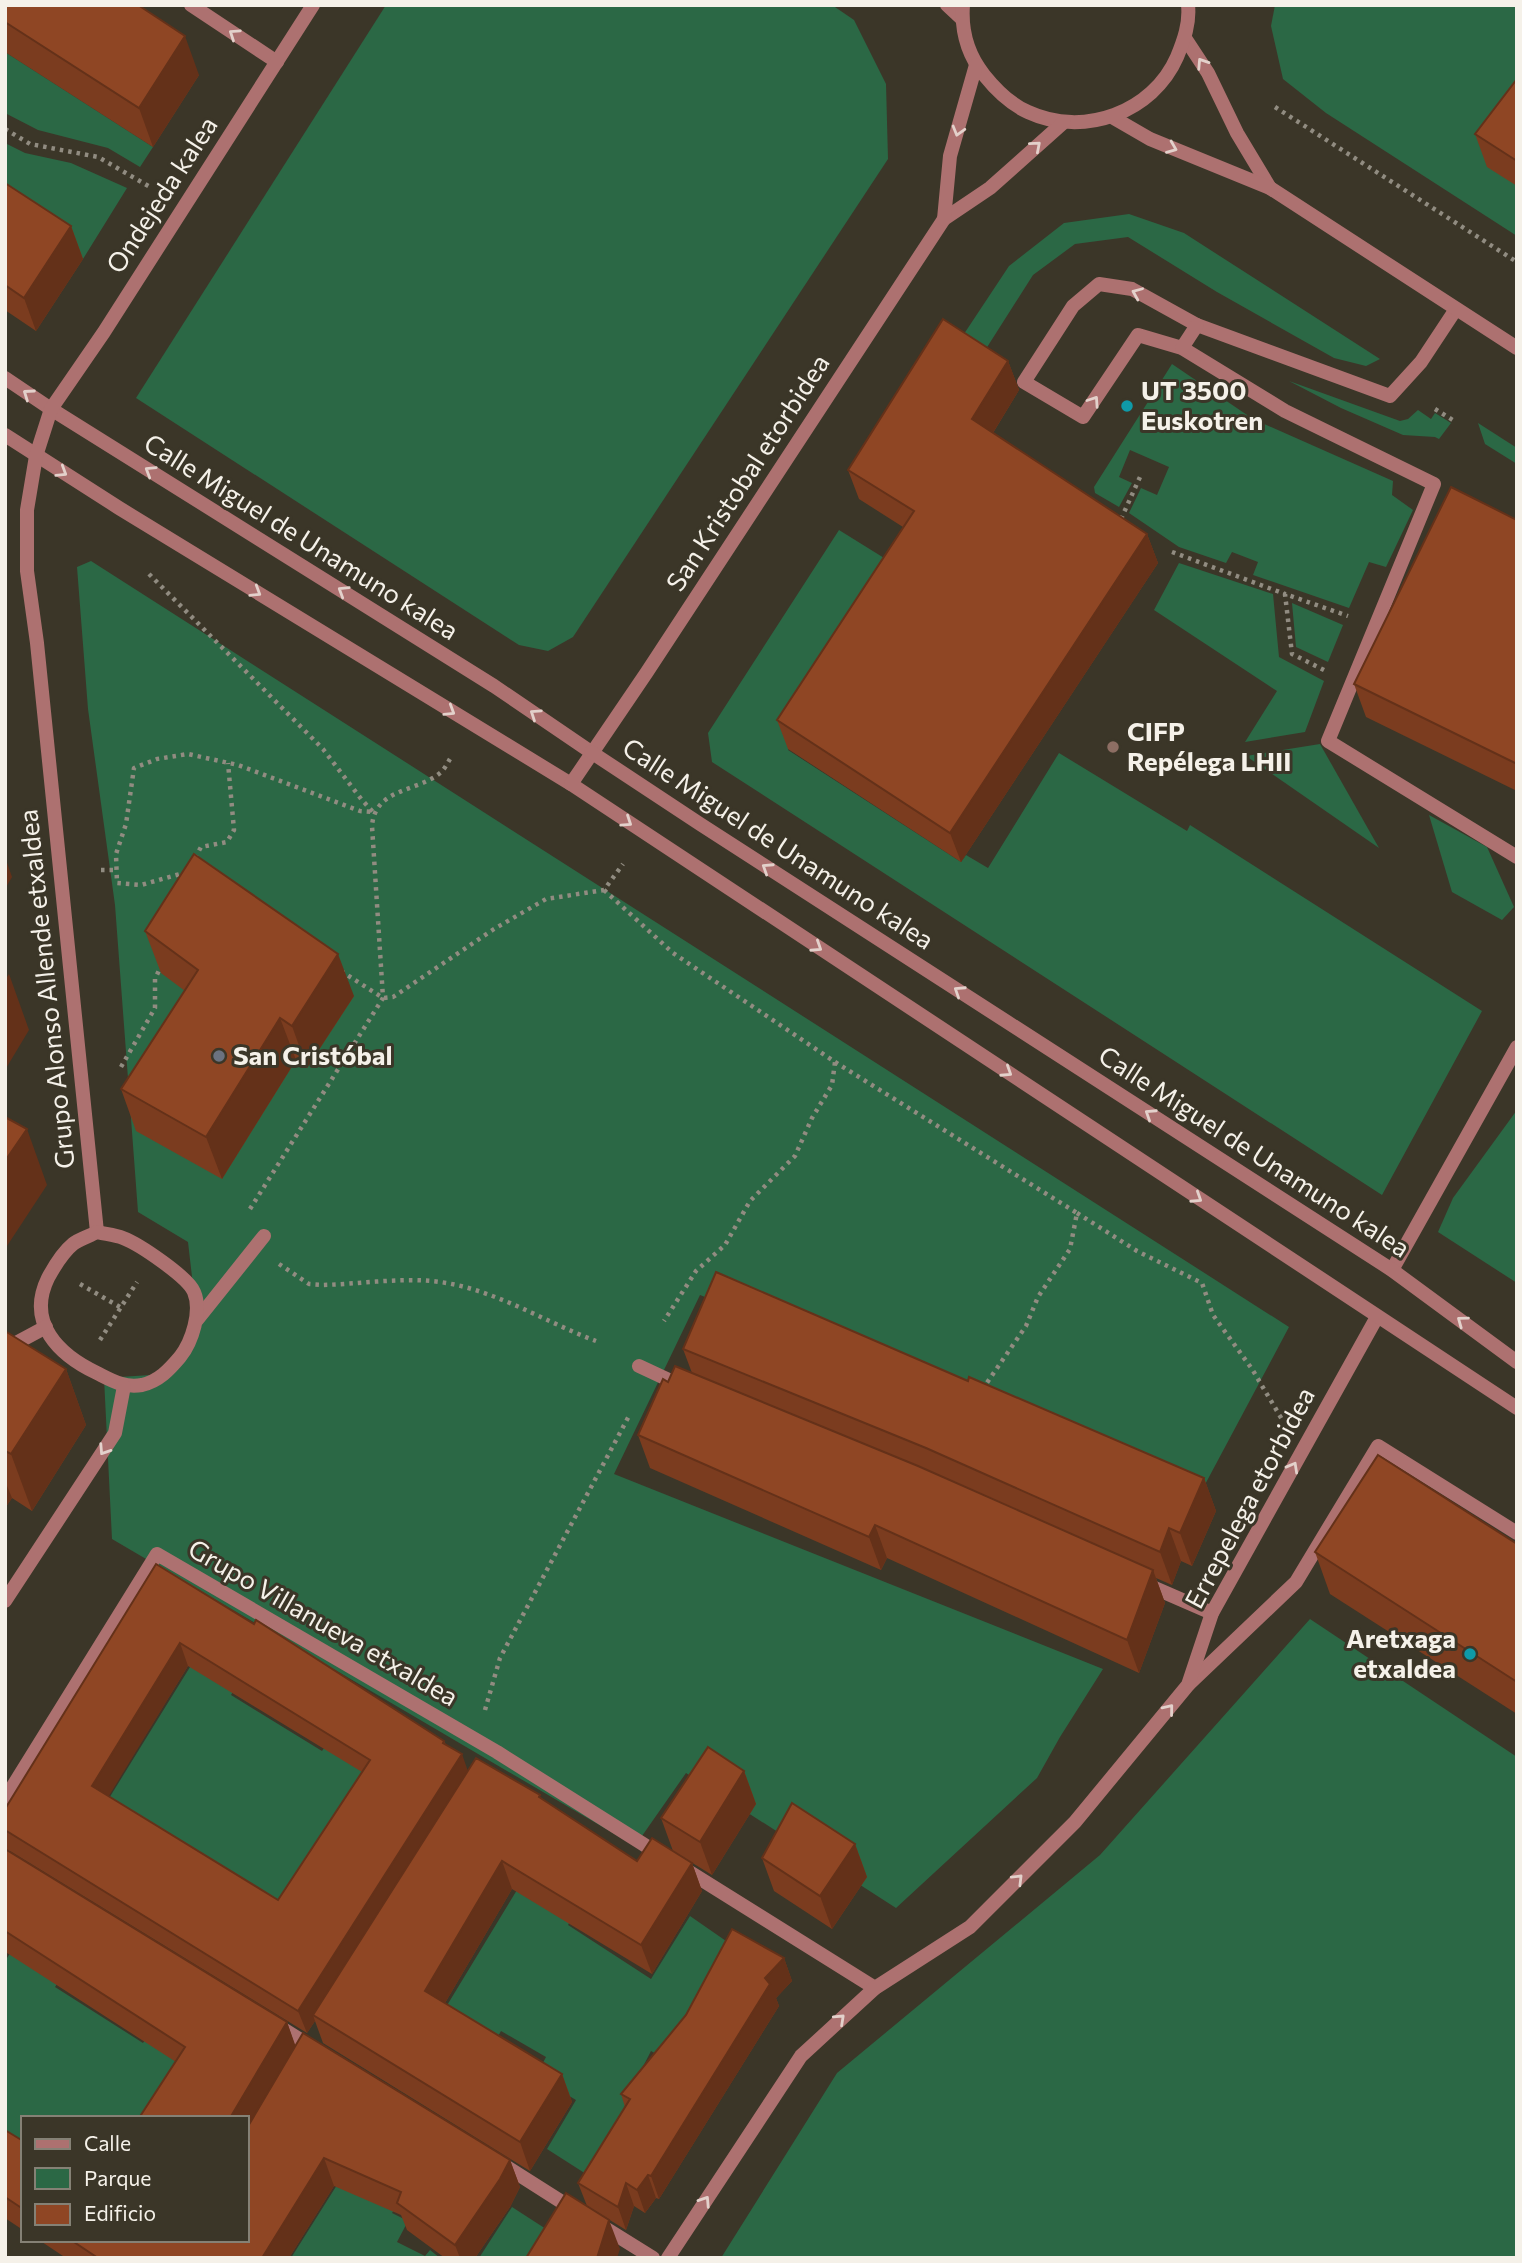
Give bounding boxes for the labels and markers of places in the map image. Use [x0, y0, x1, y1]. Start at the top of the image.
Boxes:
place label: UT 3500 Euskotren [1141, 374, 1263, 435]
marker: UT 3500 Euskotren [1119, 398, 1135, 414]
place label: CIFP Repélega LHII [1127, 715, 1291, 776]
marker: CIFP Repélega LHII [1105, 739, 1121, 755]
place label: San Cristóbal [233, 1039, 393, 1070]
marker: San Cristóbal [211, 1048, 227, 1064]
place label: Aretxaga etxaldea [1346, 1622, 1456, 1683]
marker: Aretxaga etxaldea [1462, 1646, 1478, 1662]

